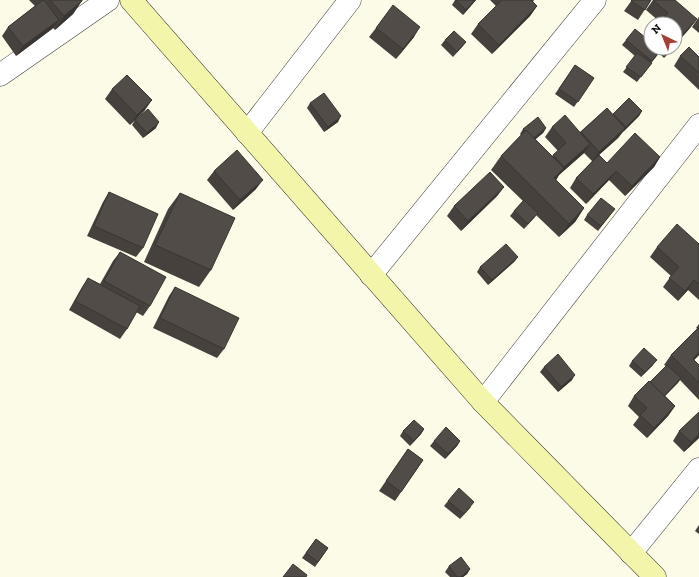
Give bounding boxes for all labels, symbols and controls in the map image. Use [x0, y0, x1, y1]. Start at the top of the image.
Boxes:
north arrow [643, 16, 683, 56]
text: N [649, 21, 664, 37]

